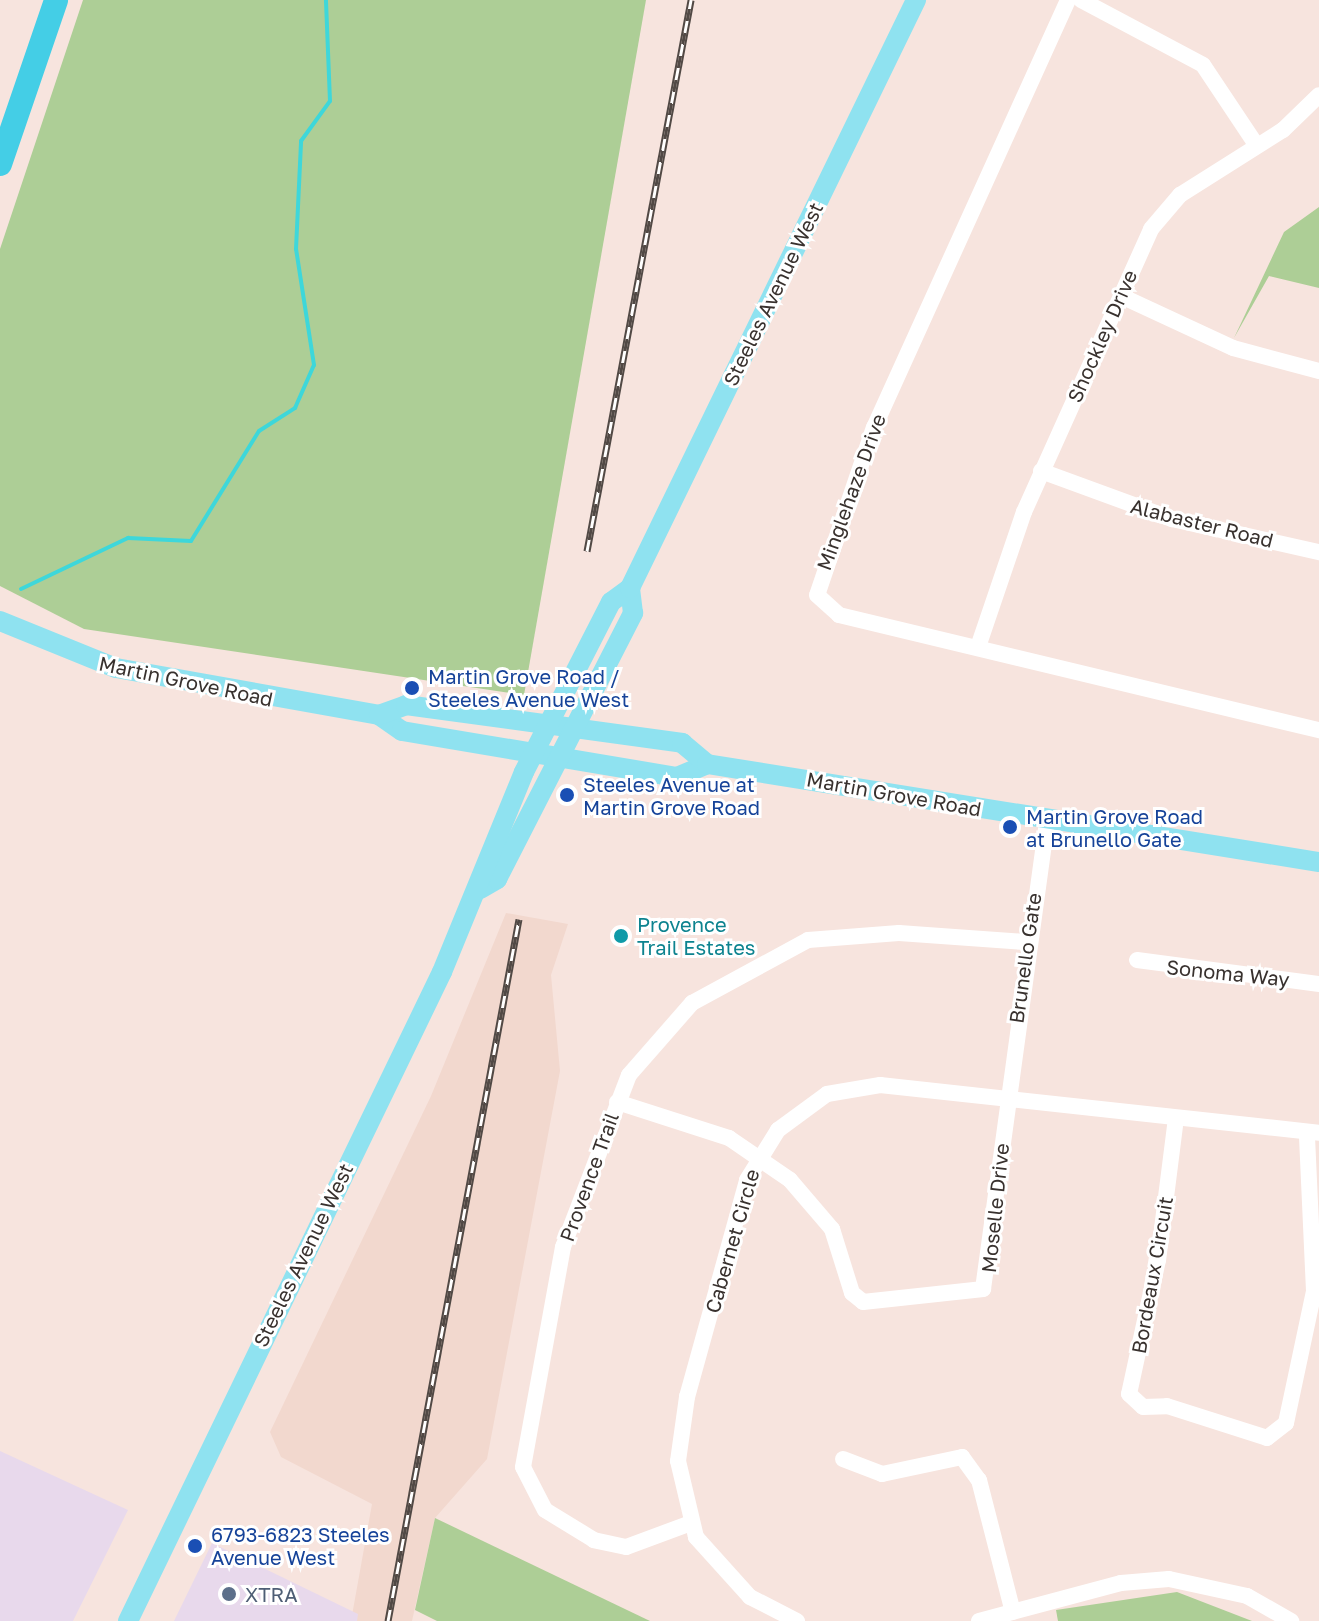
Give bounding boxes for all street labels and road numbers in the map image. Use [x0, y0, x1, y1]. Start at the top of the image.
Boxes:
street label: Steeles Avenue West [718, 198, 828, 390]
street label: Shockley Drive [1062, 266, 1142, 406]
street label: Minglehaze Drive [812, 410, 890, 574]
street label: Alabaster Road [1128, 494, 1276, 552]
street label: Martin Grove Road [97, 651, 275, 711]
street label: Martin Grove Road [805, 767, 983, 821]
street label: Brunello Gate [1004, 891, 1046, 1025]
street label: Sonoma Way [1165, 955, 1291, 991]
street label: Provence Trail [555, 1109, 623, 1245]
street label: Moselle Drive [976, 1142, 1014, 1274]
street label: Steeles Avenue West [248, 1159, 358, 1351]
street label: Cabernet Circle [700, 1166, 764, 1316]
street label: Bordeaux Circuit [1126, 1195, 1178, 1355]

